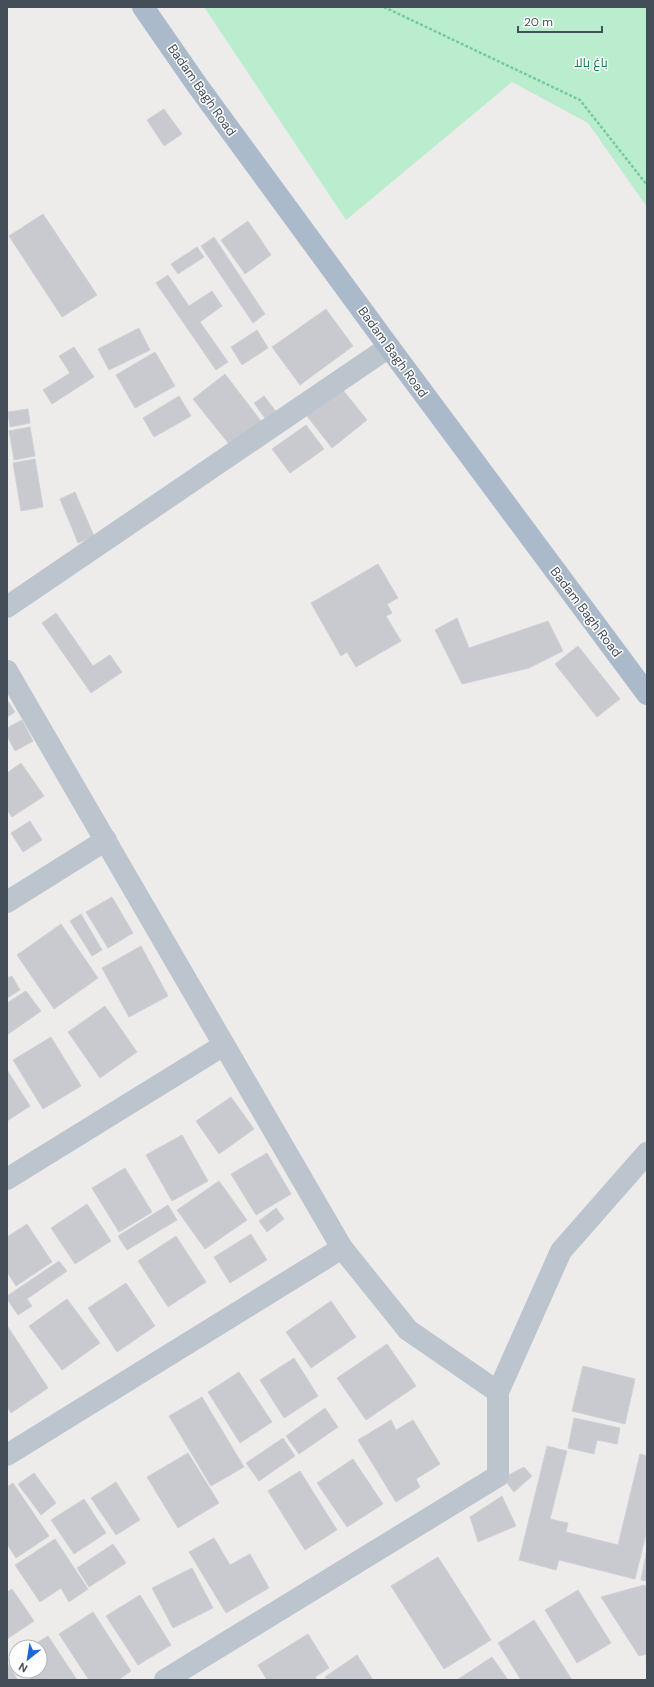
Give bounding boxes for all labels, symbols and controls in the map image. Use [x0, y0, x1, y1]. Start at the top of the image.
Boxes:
scale bar [518, 8, 602, 34]
text: 20 m [524, 14, 553, 30]
street label: Badam Bagh Road [164, 41, 240, 139]
park label: باغ بالا [574, 54, 608, 71]
street label: Badam Bagh Road [354, 303, 432, 401]
street label: Badam Bagh Road [547, 564, 625, 660]
north arrow [8, 1639, 48, 1679]
text: N [16, 1660, 30, 1676]

